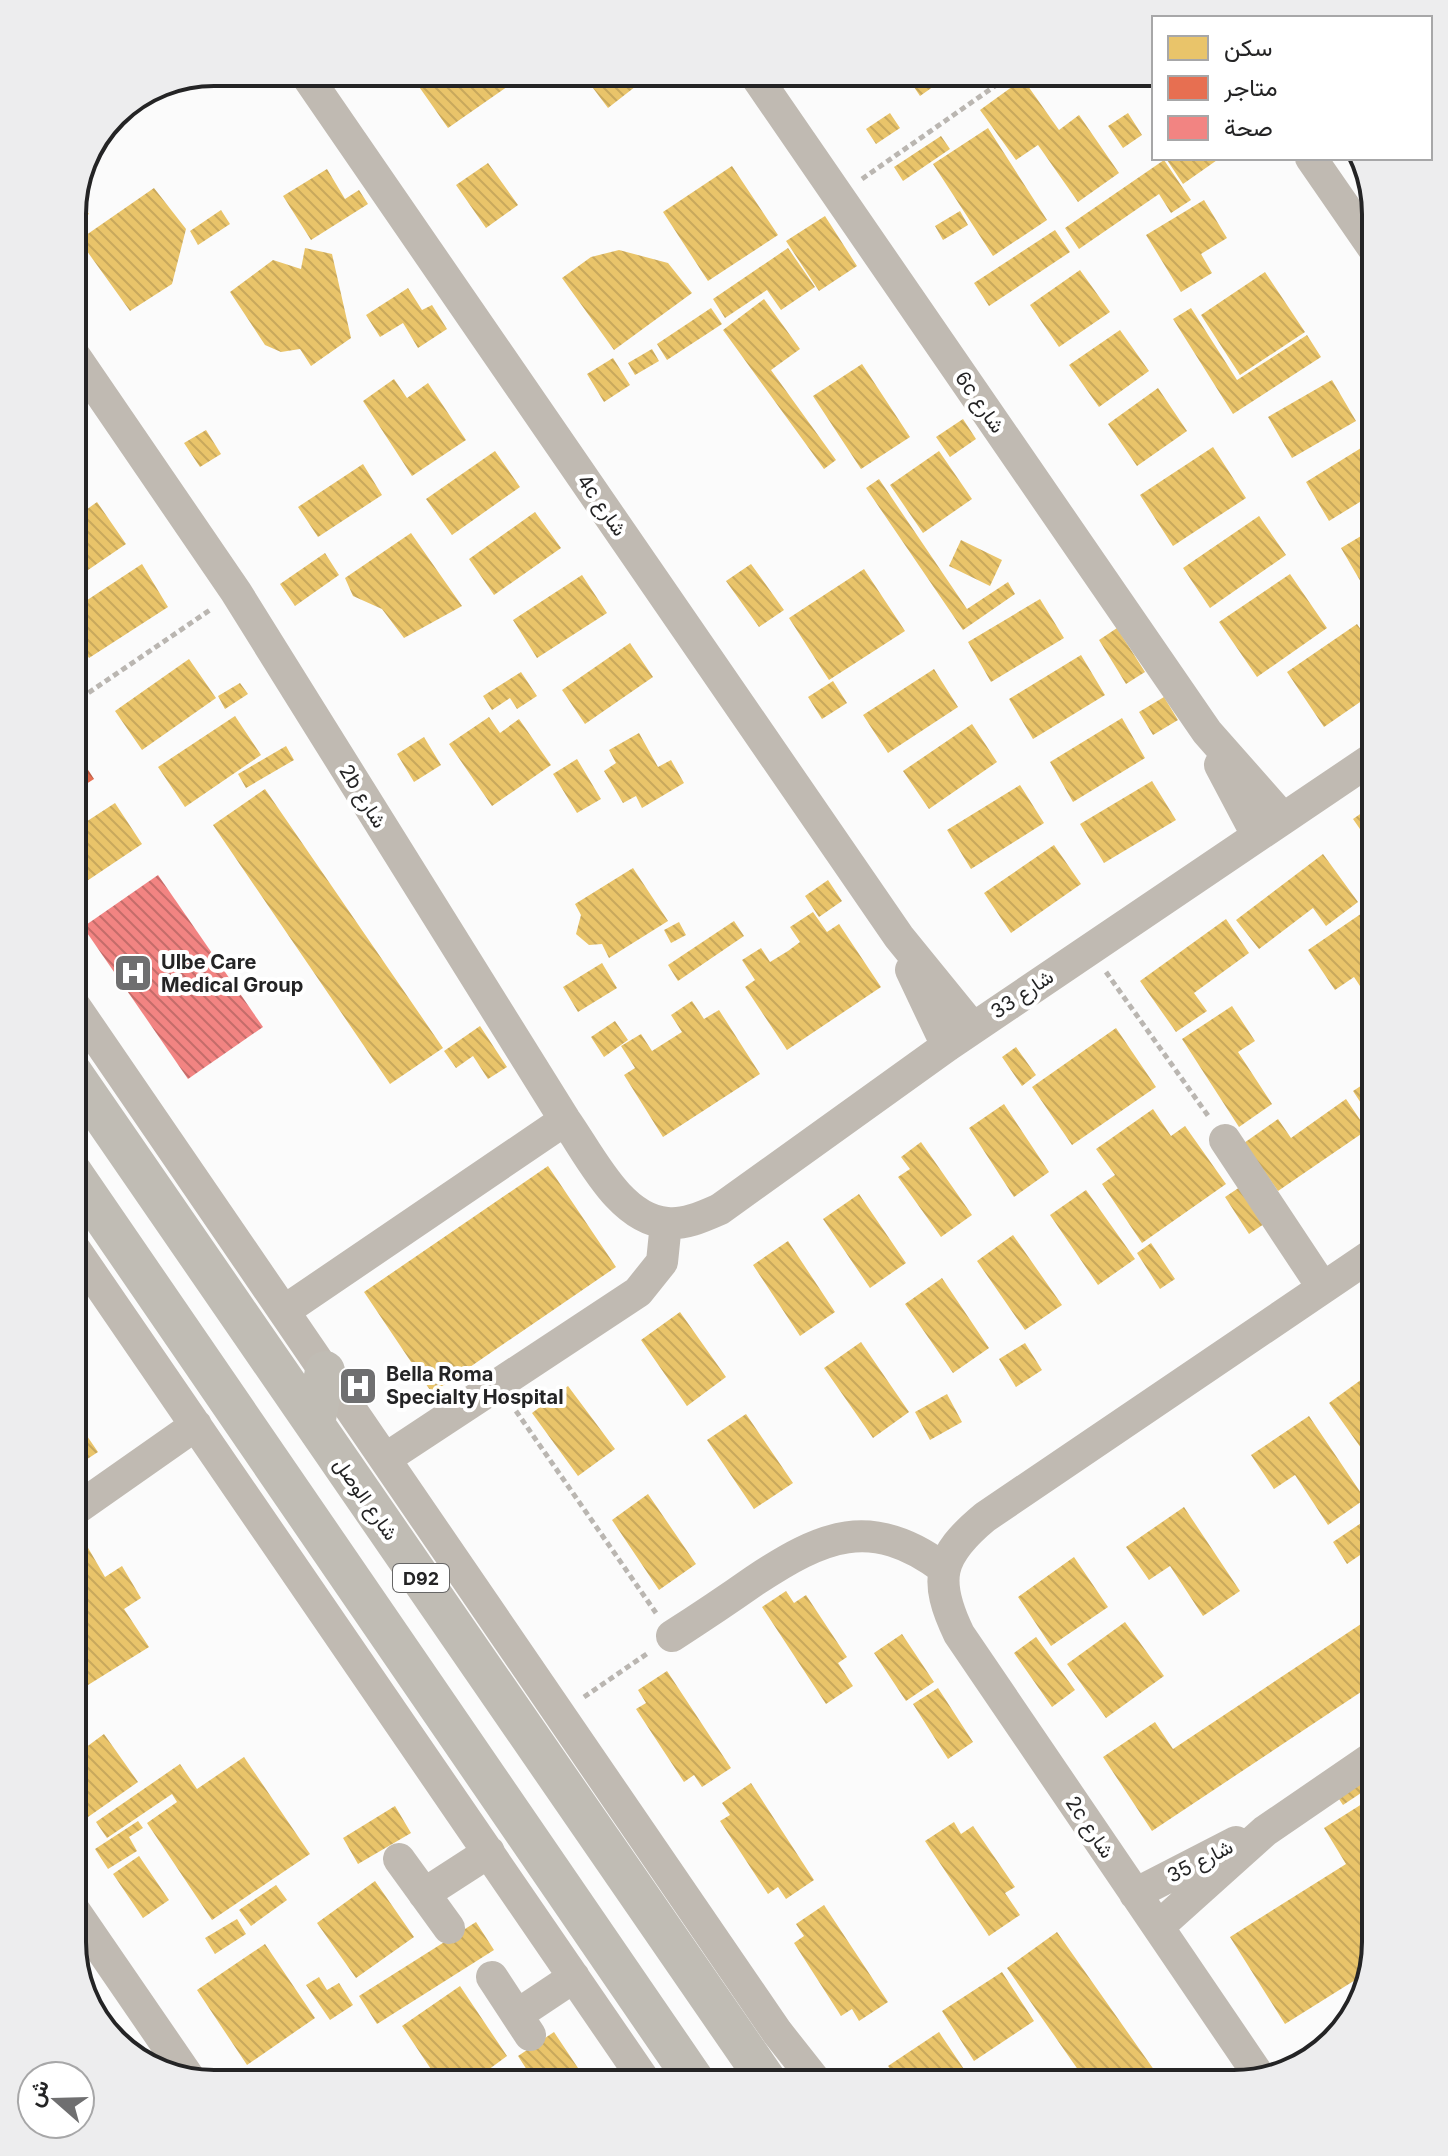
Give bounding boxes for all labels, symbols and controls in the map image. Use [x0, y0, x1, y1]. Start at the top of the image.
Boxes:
legend [1152, 16, 1432, 160]
text: سكن [1224, 33, 1273, 62]
text: متاجر [1223, 73, 1278, 103]
text: صحة [1224, 113, 1273, 142]
street label: 6c شارع [949, 367, 1010, 439]
street label: 4c شارع [570, 469, 632, 542]
street label: 2b شارع [332, 760, 392, 833]
place label: Ulbe Care Medical Group [161, 950, 303, 997]
hospital icon: Ulbe Care Medical Group [112, 952, 154, 994]
street label: شارع 33 [986, 964, 1059, 1025]
place label: Bella Roma Specialty Hospital [386, 1362, 564, 1409]
hospital icon: Bella Roma Specialty Hospital [337, 1365, 379, 1407]
street label: شارع الوصل [327, 1453, 403, 1546]
road number: D92 [393, 1564, 449, 1592]
street label: 2c شارع [1059, 1791, 1119, 1864]
street label: شارع 35 [1163, 1834, 1238, 1889]
north arrow [16, 2060, 96, 2140]
text: ش [20, 2076, 55, 2110]

